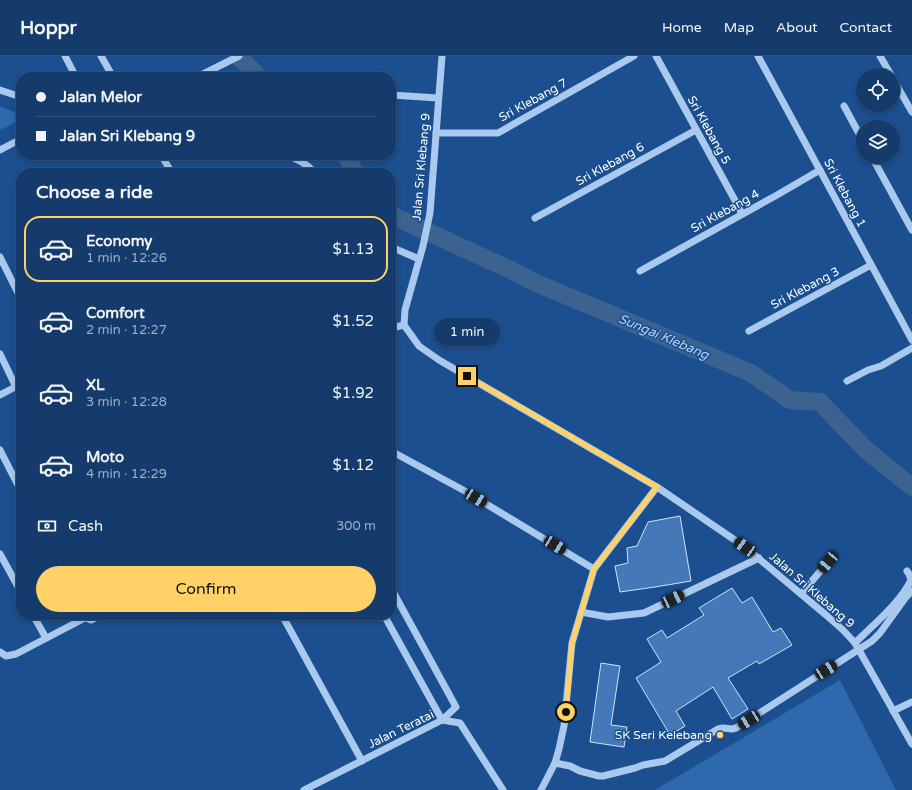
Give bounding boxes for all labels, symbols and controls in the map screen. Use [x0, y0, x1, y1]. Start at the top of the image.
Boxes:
text: Hoppr [20, 17, 77, 39]
text: Home [662, 19, 702, 36]
text: Map [724, 19, 754, 36]
text: About [776, 19, 818, 36]
text: Contact [840, 19, 892, 36]
map controls [856, 68, 900, 164]
button: locate [856, 68, 900, 112]
street label: Sri Klebang 7 [497, 76, 569, 124]
text: Jalan Melor [60, 88, 142, 106]
street label: Sri Klebang 5 [685, 94, 733, 166]
street label: Jalan Sri Klebang 9 [409, 113, 433, 221]
button: layers [856, 120, 900, 164]
text: Jalan Sri Klebang 9 [60, 127, 195, 145]
street label: Sri Klebang 6 [574, 140, 646, 188]
street label: Sri Klebang 1 [821, 156, 869, 230]
text: Choose a ride [36, 181, 153, 203]
street label: Sri Klebang 4 [689, 186, 762, 235]
icon: car [38, 231, 74, 267]
text: Economy [86, 232, 152, 250]
text: $1.13 [333, 240, 374, 258]
text: 1 min · 12:26 [86, 250, 167, 266]
street label: Sri Klebang 3 [768, 264, 842, 312]
icon: car [38, 303, 74, 339]
text: Comfort [86, 304, 145, 322]
water label: Sungai Klebang [616, 311, 712, 364]
text: $1.52 [333, 312, 374, 330]
callout: 1 min [434, 318, 500, 346]
text: 2 min · 12:27 [86, 322, 167, 338]
text: 1 min [450, 324, 484, 340]
route end [458, 367, 476, 385]
icon: car [38, 375, 74, 411]
text: XL [86, 376, 105, 394]
text: $1.92 [333, 384, 374, 402]
text: 3 min · 12:28 [86, 394, 167, 410]
icon: car [38, 447, 74, 483]
text: Moto [86, 448, 124, 466]
text: $1.12 [333, 456, 374, 474]
text: 4 min · 12:29 [86, 466, 167, 482]
car [463, 487, 489, 509]
icon: cash [36, 515, 58, 537]
text: Cash [68, 517, 103, 535]
text: 300 m [336, 518, 376, 534]
car [542, 534, 568, 556]
car [732, 535, 758, 559]
street label: Jalan Sri Klebang 9 [767, 549, 857, 631]
car [816, 549, 840, 575]
button: Confirm [36, 566, 376, 612]
car [660, 588, 686, 610]
car [813, 659, 839, 681]
route start [557, 703, 575, 721]
street label: Jalan Teratai [366, 707, 436, 751]
car [736, 709, 762, 731]
place label: SK Seri Kelebang [615, 728, 712, 742]
marker: SK Seri Kelebang [715, 730, 725, 740]

